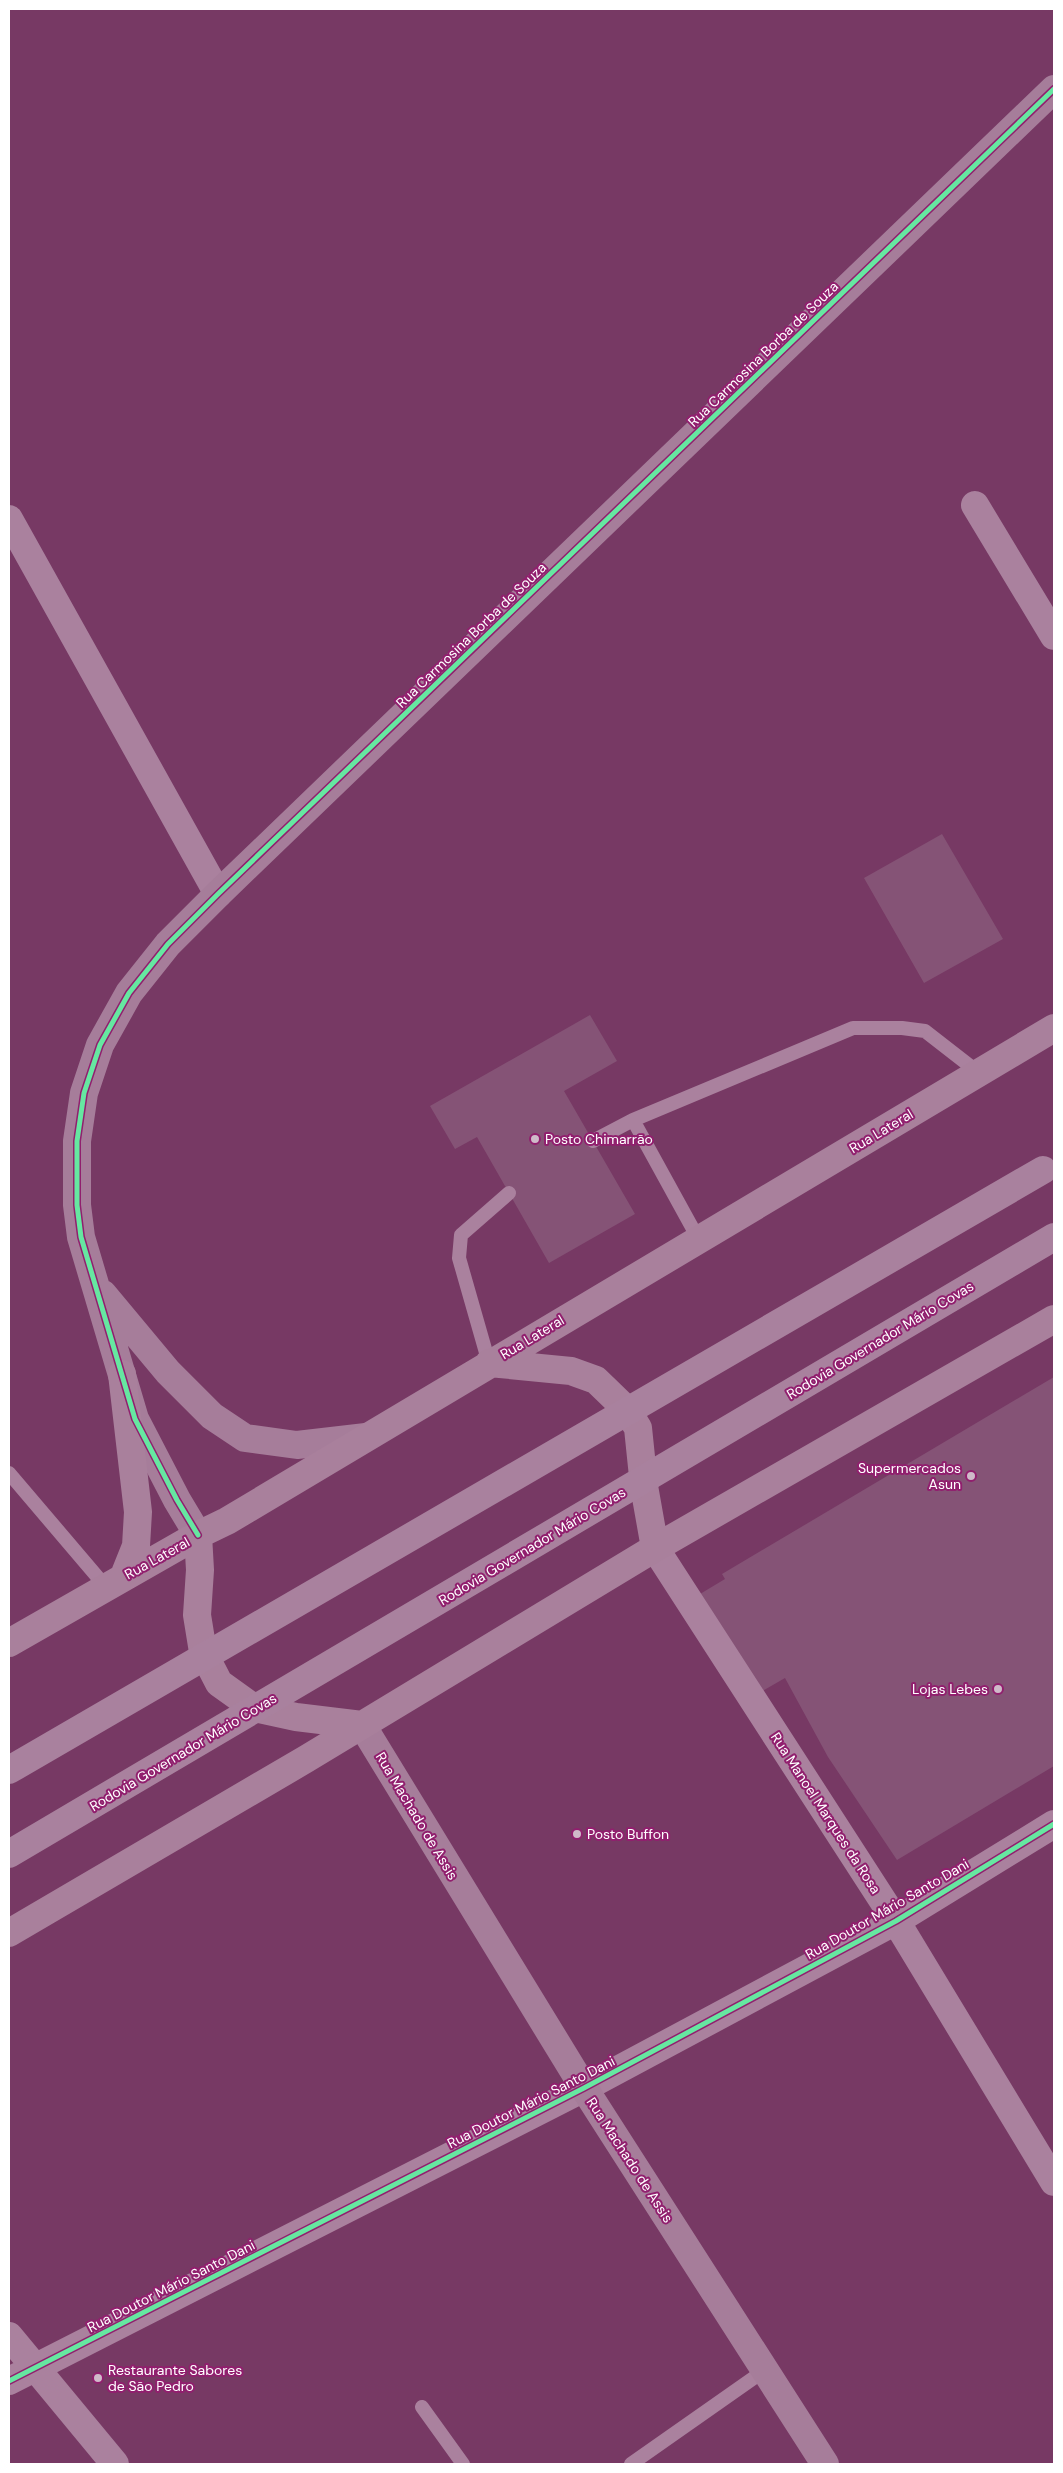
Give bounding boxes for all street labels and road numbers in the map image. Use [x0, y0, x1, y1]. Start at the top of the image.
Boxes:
street label: Rua Carmosina Borba de Souza [684, 277, 842, 431]
street label: Rua Carmosina Borba de Souza [392, 558, 550, 712]
street label: Rua Lateral [846, 1105, 916, 1157]
street label: Rodovia Governador Mário Covas [783, 1277, 977, 1403]
street label: Rua Lateral [497, 1311, 567, 1363]
street label: Rodovia Governador Mário Covas [435, 1483, 629, 1609]
street label: Rua Lateral [121, 1533, 193, 1583]
street label: Rodovia Governador Mário Covas [86, 1689, 280, 1815]
street label: Rua Manoel Marques da Rosa [767, 1729, 885, 1897]
street label: Rua Machado de Assis [372, 1749, 462, 1883]
street label: Rua Doutor Mário Santo Dani [802, 1855, 972, 1963]
street label: Rua Doutor Mário Santo Dani [444, 2052, 618, 2152]
street label: Rua Machado de Assis [583, 2094, 677, 2226]
street label: Rua Doutor Mário Santo Dani [84, 2236, 258, 2336]

